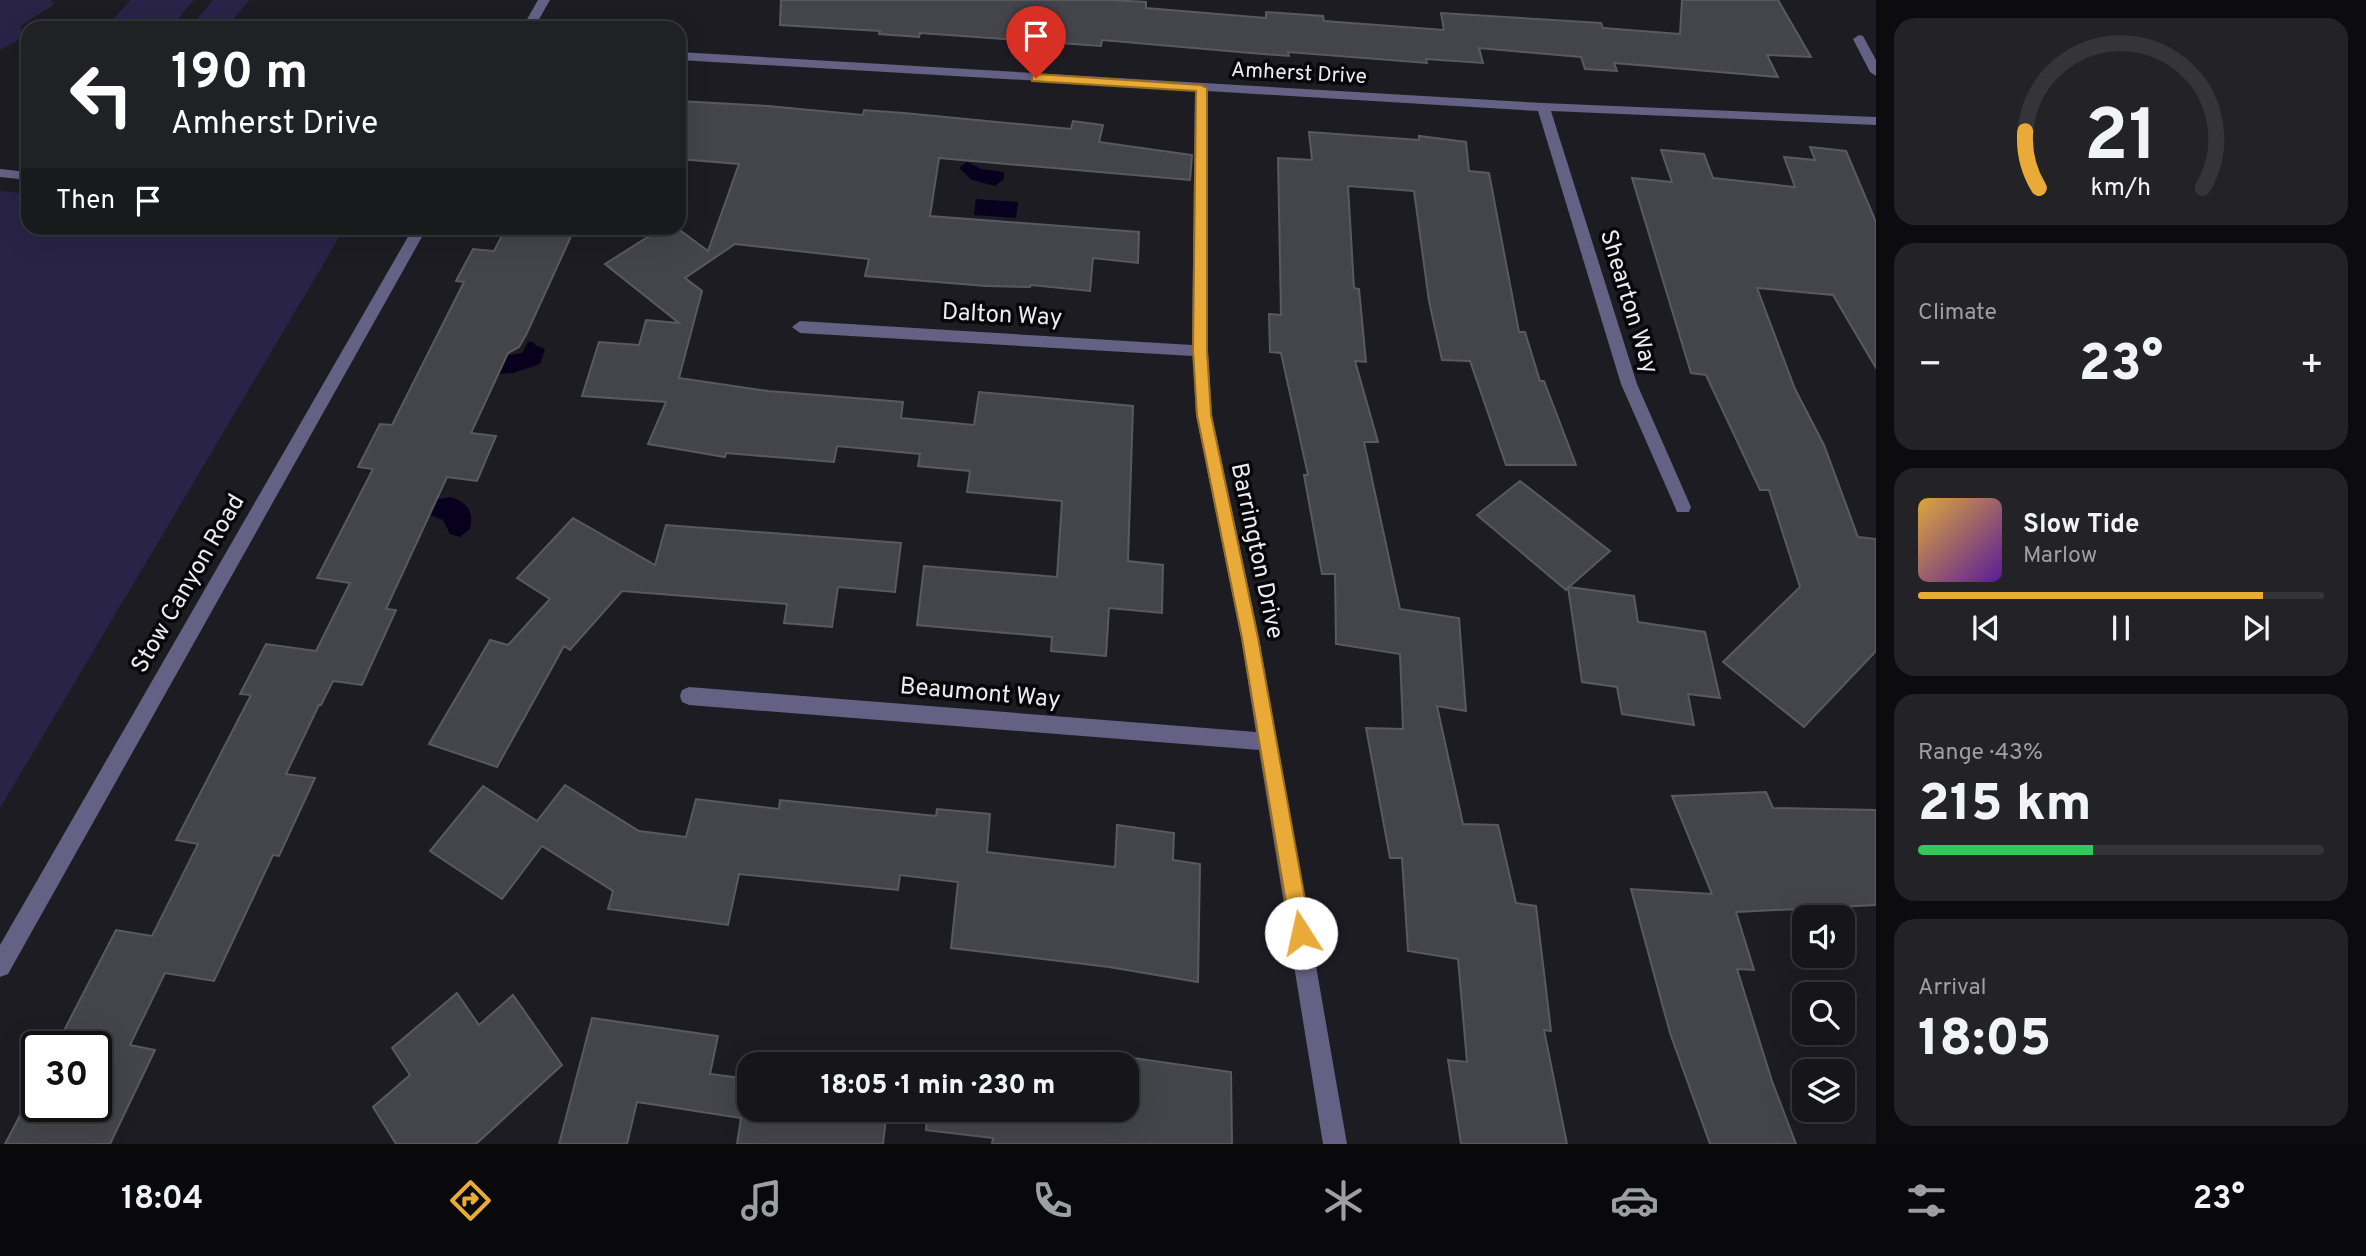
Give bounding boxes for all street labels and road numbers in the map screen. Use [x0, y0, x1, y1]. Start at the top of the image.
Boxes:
street label: Amherst Drive [1230, 57, 1368, 91]
street label: Shearton Way [1592, 226, 1664, 378]
street label: Dalton Way [941, 298, 1063, 334]
street label: Barrington Drive [1223, 460, 1289, 642]
street label: Stow Canyon Road [126, 489, 252, 679]
street label: Beaumont Way [898, 672, 1062, 716]

